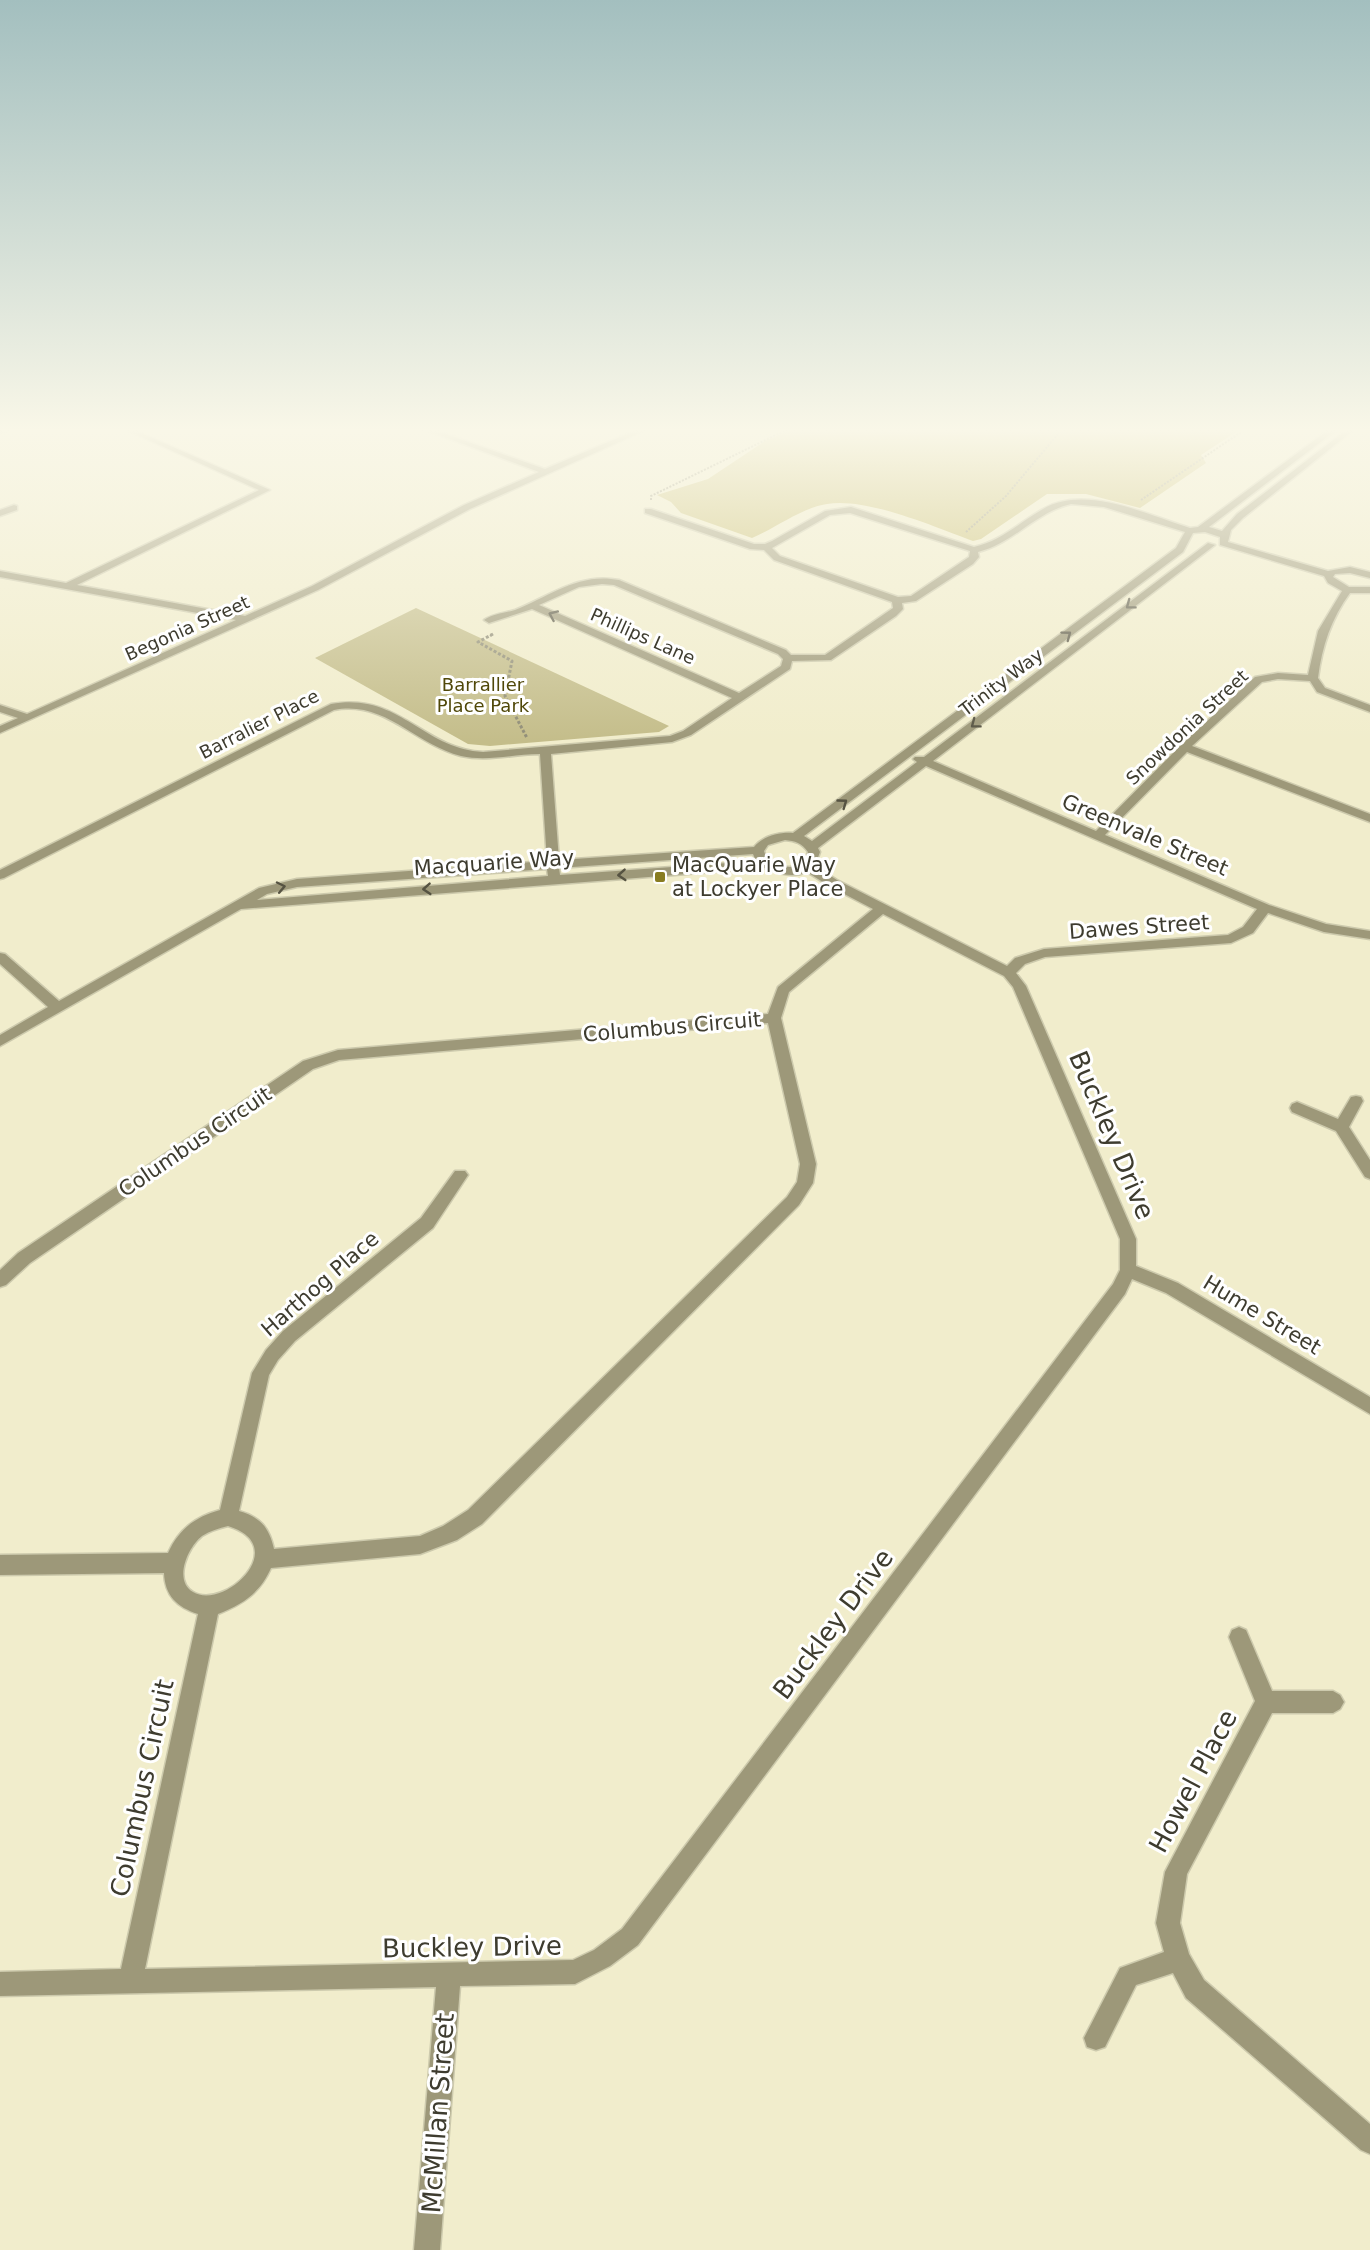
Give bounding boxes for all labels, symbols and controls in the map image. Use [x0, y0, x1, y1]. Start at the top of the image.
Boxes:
street label: Begonia Street [122, 591, 252, 665]
one-way arrow [1126, 598, 1137, 609]
street label: Phillips Lane [587, 604, 699, 668]
one-way arrow [548, 610, 559, 622]
one-way arrow [1060, 632, 1071, 643]
street label: Trinity Way [954, 644, 1047, 721]
street label: Snowdonia Street [1122, 665, 1252, 789]
park label: Barrallier Place Park [437, 674, 530, 716]
street label: Barralier Place [196, 685, 322, 763]
one-way arrow [971, 716, 982, 727]
street label: Greenvale Street [1058, 789, 1232, 881]
one-way arrow [837, 799, 848, 810]
street label: Macquarie Way [413, 845, 575, 881]
place label: MacQuarie Way at Lockyer Place [672, 853, 843, 901]
one-way arrow [617, 868, 626, 881]
marker: MacQuarie Way at Lockyer Place [653, 870, 667, 884]
one-way arrow [276, 881, 286, 894]
one-way arrow [423, 883, 432, 896]
street label: Dawes Street [1068, 910, 1210, 944]
street label: Columbus Circuit [582, 1007, 762, 1047]
street label: Buckley Drive [1063, 1046, 1161, 1224]
street label: Columbus Circuit [114, 1082, 276, 1202]
street label: Harthog Place [256, 1227, 384, 1341]
street label: Hume Street [1199, 1270, 1325, 1360]
street label: Buckley Drive [767, 1543, 899, 1705]
street label: Columbus Circuit [104, 1677, 180, 1899]
street label: Howel Place [1143, 1704, 1243, 1858]
street label: Buckley Drive [382, 1930, 562, 1964]
street label: McMillan Street [416, 2012, 460, 2214]

